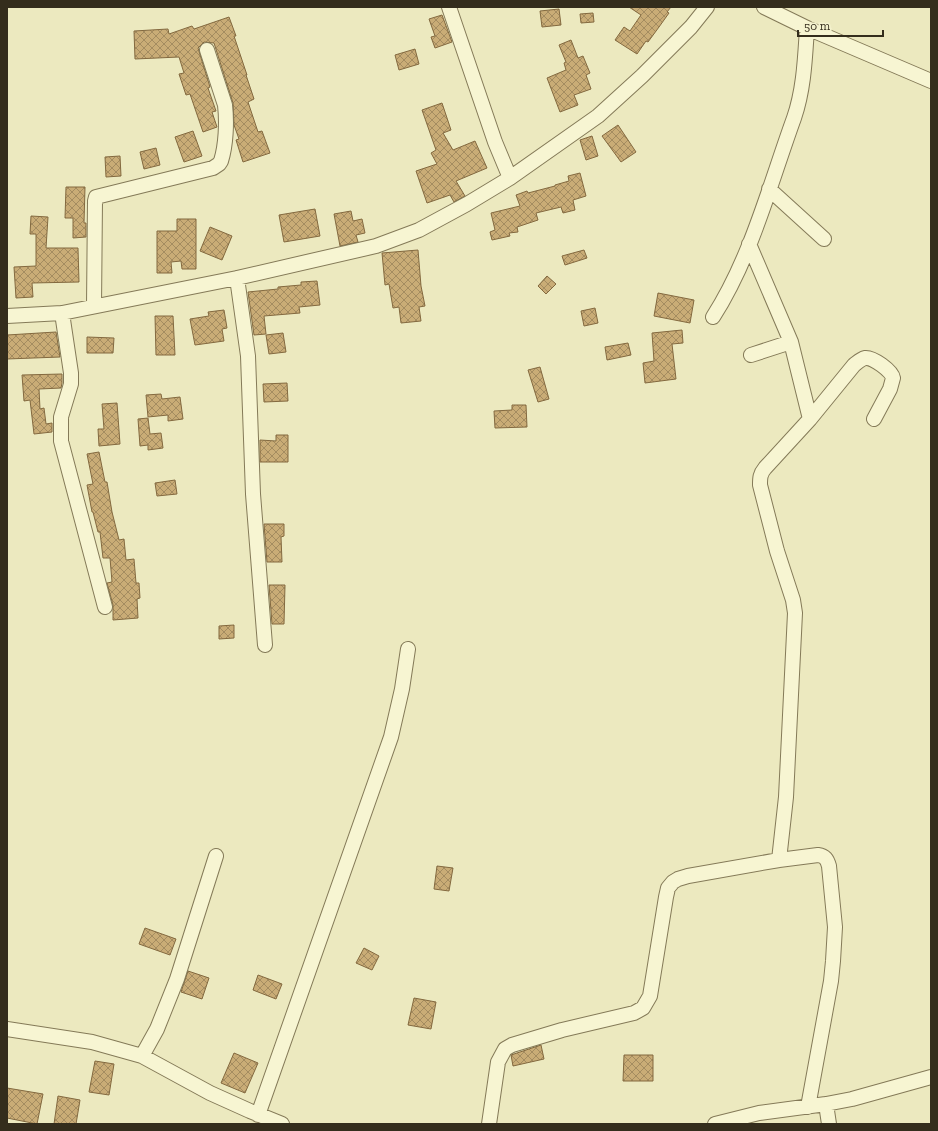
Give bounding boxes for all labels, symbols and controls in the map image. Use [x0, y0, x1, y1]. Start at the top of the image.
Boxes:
scale bar [798, 12, 883, 38]
text: 50 m [804, 19, 831, 33]

